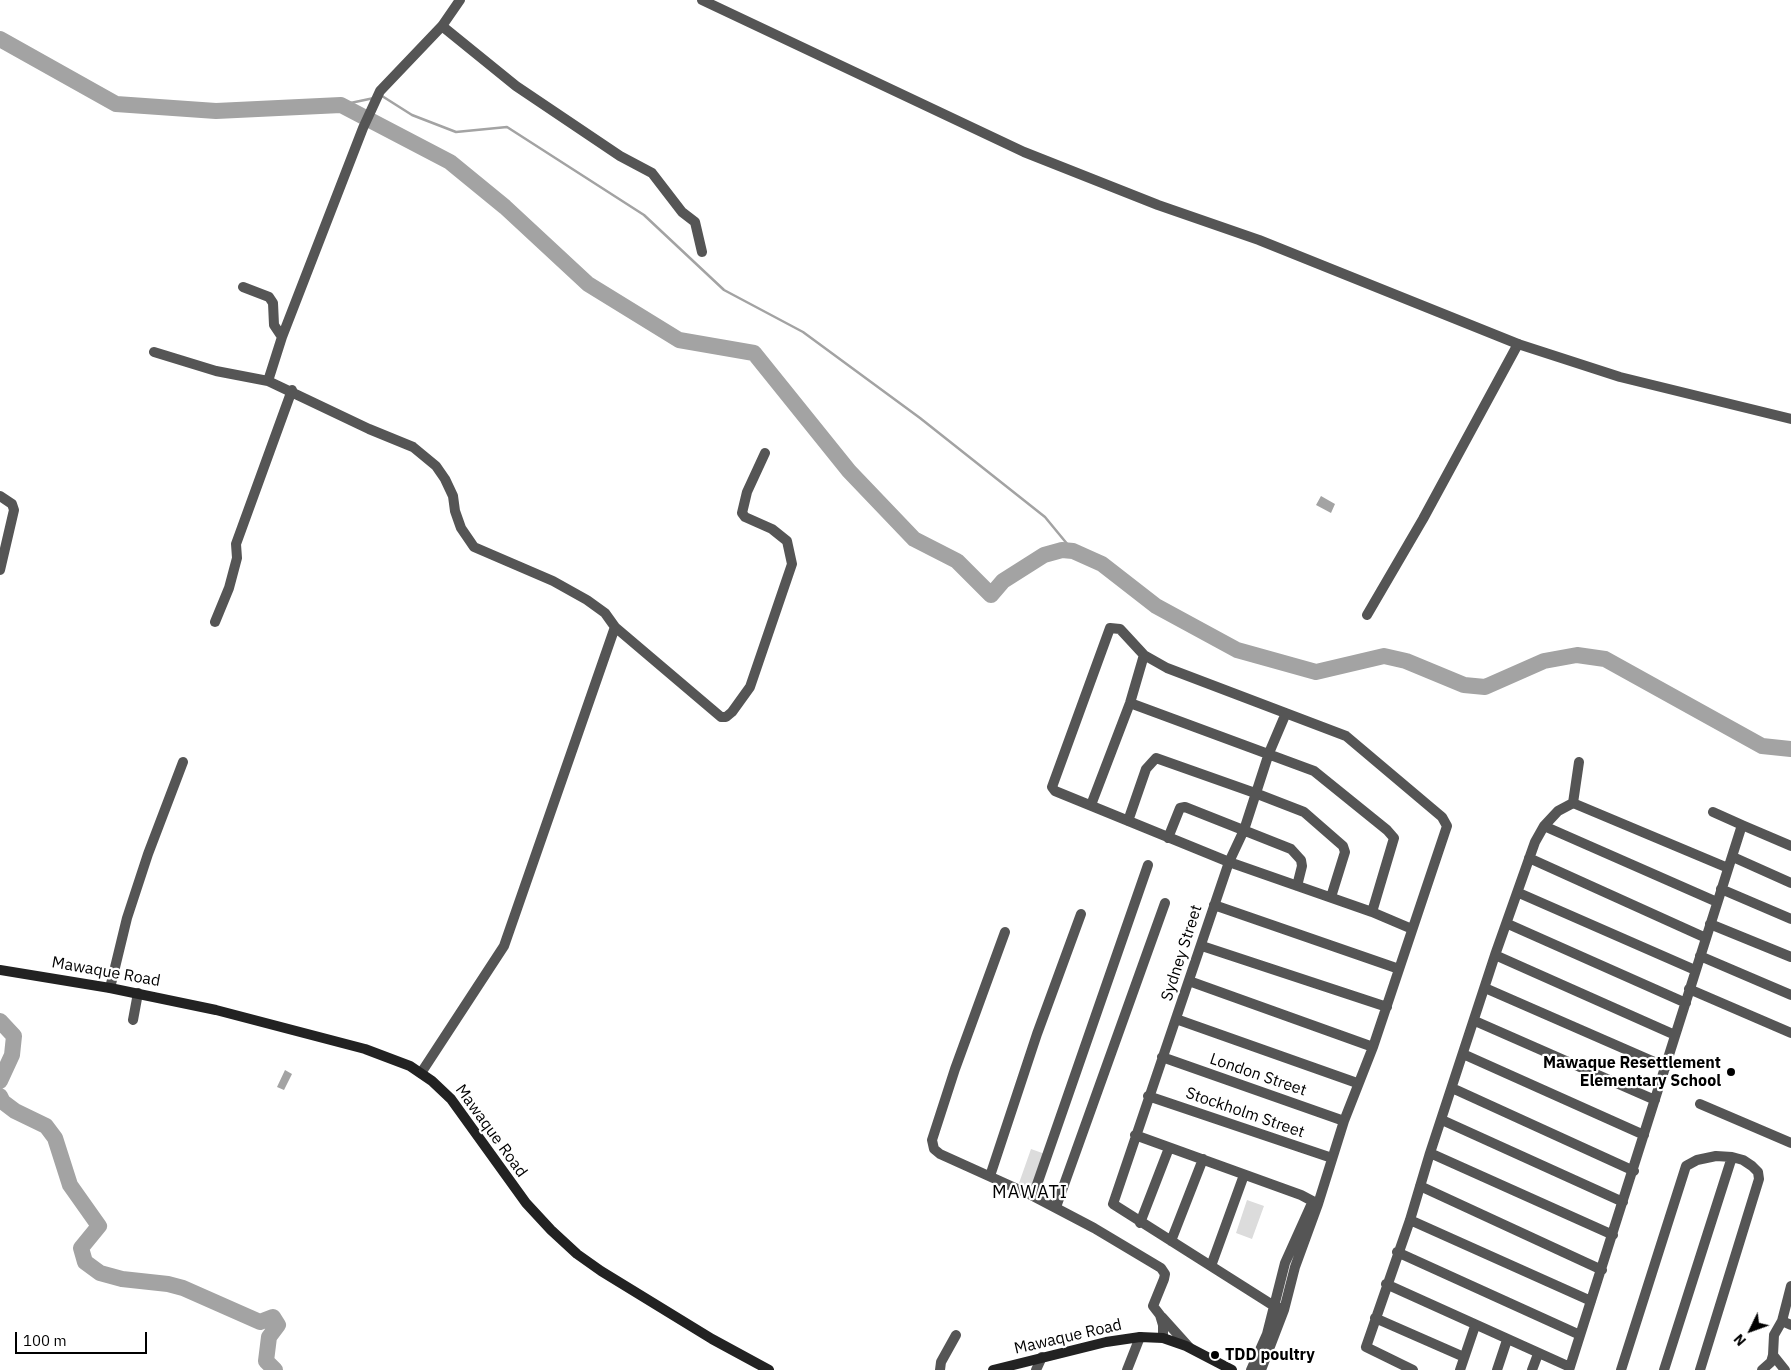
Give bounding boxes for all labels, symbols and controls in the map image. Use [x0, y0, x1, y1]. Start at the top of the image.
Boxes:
street label: Sydney Street [1157, 903, 1207, 1003]
street label: Mawaque Road [50, 953, 162, 991]
street label: London Street [1207, 1049, 1309, 1101]
place label: Mawaque Resettlement Elementary School [1543, 1053, 1721, 1091]
marker: Mawaque Resettlement Elementary School [1725, 1066, 1737, 1078]
street label: Mawaque Road [451, 1081, 531, 1181]
street label: Stockholm Street [1183, 1084, 1307, 1142]
district label: MAWATI [991, 1182, 1069, 1204]
north arrow [1726, 1305, 1776, 1355]
street label: Mawaque Road [1012, 1315, 1124, 1359]
scale bar [18, 1322, 150, 1354]
text: N [1730, 1330, 1750, 1350]
text: 100 m [23, 1331, 67, 1350]
place label: TDD poultry [1225, 1345, 1315, 1365]
marker: TDD poultry [1209, 1349, 1221, 1361]

